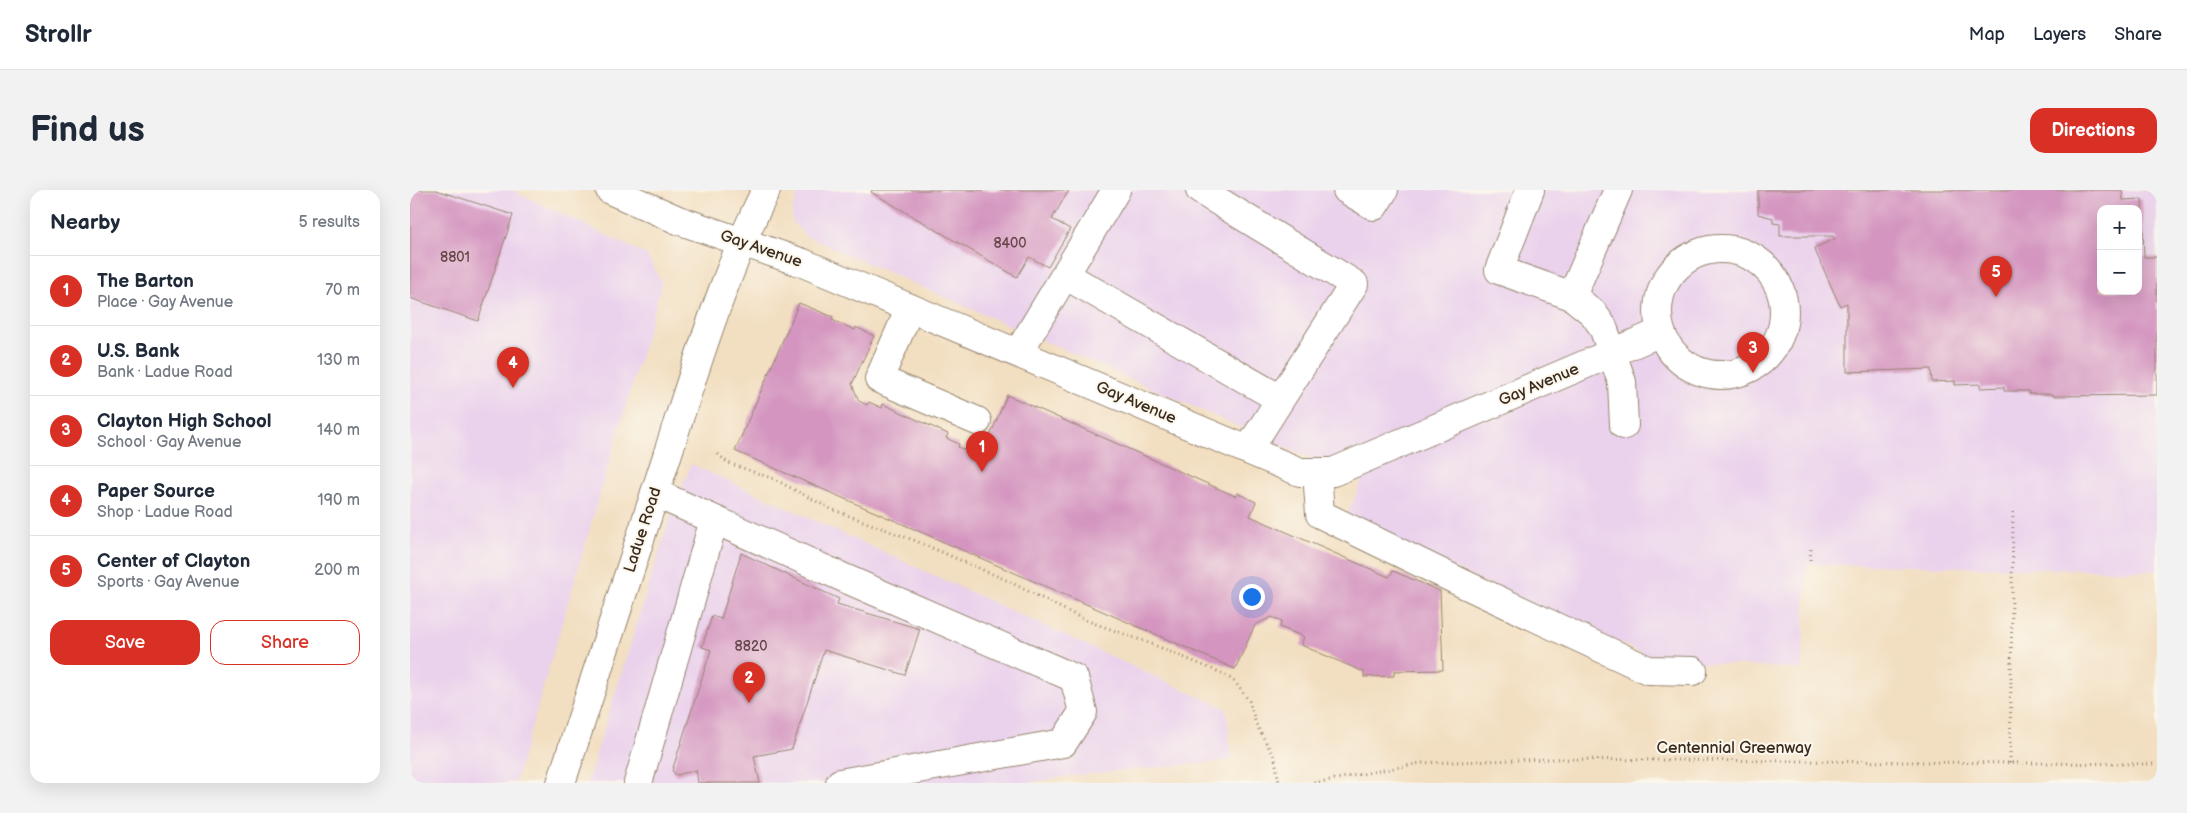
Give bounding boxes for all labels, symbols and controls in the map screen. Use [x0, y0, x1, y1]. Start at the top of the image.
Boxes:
text: Strollr [25, 20, 92, 49]
text: Map [1969, 24, 2005, 45]
text: Layers [2033, 24, 2086, 45]
text: Share [2114, 24, 2162, 45]
button: Directions [2030, 108, 2157, 153]
text: Find us [30, 109, 145, 152]
map controls [2097, 205, 2142, 295]
button: + [2097, 205, 2142, 250]
text: Nearby [50, 210, 120, 235]
text: 5 results [298, 213, 360, 232]
street label: Gay Avenue [718, 226, 805, 272]
house number: 8400 [993, 235, 1027, 252]
house number: 8801 [440, 249, 470, 266]
button: − [2097, 250, 2142, 295]
pin: 5 [1980, 256, 2012, 297]
text: The Barton [97, 270, 194, 293]
text: 1 [63, 281, 69, 300]
text: 70 m [325, 281, 360, 300]
text: Place · Gay Avenue [97, 293, 233, 312]
pin: 3 [1737, 332, 1769, 373]
text: U.S. Bank [97, 340, 180, 363]
pin: 4 [497, 347, 529, 388]
text: 2 [61, 351, 71, 370]
text: 130 m [317, 351, 360, 370]
street label: Gay Avenue [1496, 359, 1582, 410]
text: Bank · Ladue Road [97, 363, 233, 382]
street label: Gay Avenue [1093, 378, 1179, 429]
text: Clayton High School [97, 410, 272, 433]
text: 3 [61, 421, 71, 440]
text: 140 m [317, 421, 360, 440]
pin: 1 [966, 431, 998, 472]
text: School · Gay Avenue [97, 433, 241, 452]
text: Paper Source [97, 480, 215, 503]
street label: Ladue Road [620, 485, 666, 575]
text: 4 [61, 491, 71, 510]
text: 190 m [318, 491, 360, 510]
text: Shop · Ladue Road [97, 503, 233, 522]
text: Center of Clayton [97, 550, 250, 573]
text: 5 [61, 561, 71, 580]
text: 200 m [314, 561, 360, 580]
text: Sports · Gay Avenue [97, 573, 239, 592]
your location [1239, 584, 1265, 610]
button: Save [50, 620, 200, 665]
button: Share [210, 620, 360, 665]
house number: 8820 [735, 638, 767, 655]
pin: 2 [733, 662, 765, 703]
street label: Centennial Greenway [1657, 739, 1812, 758]

